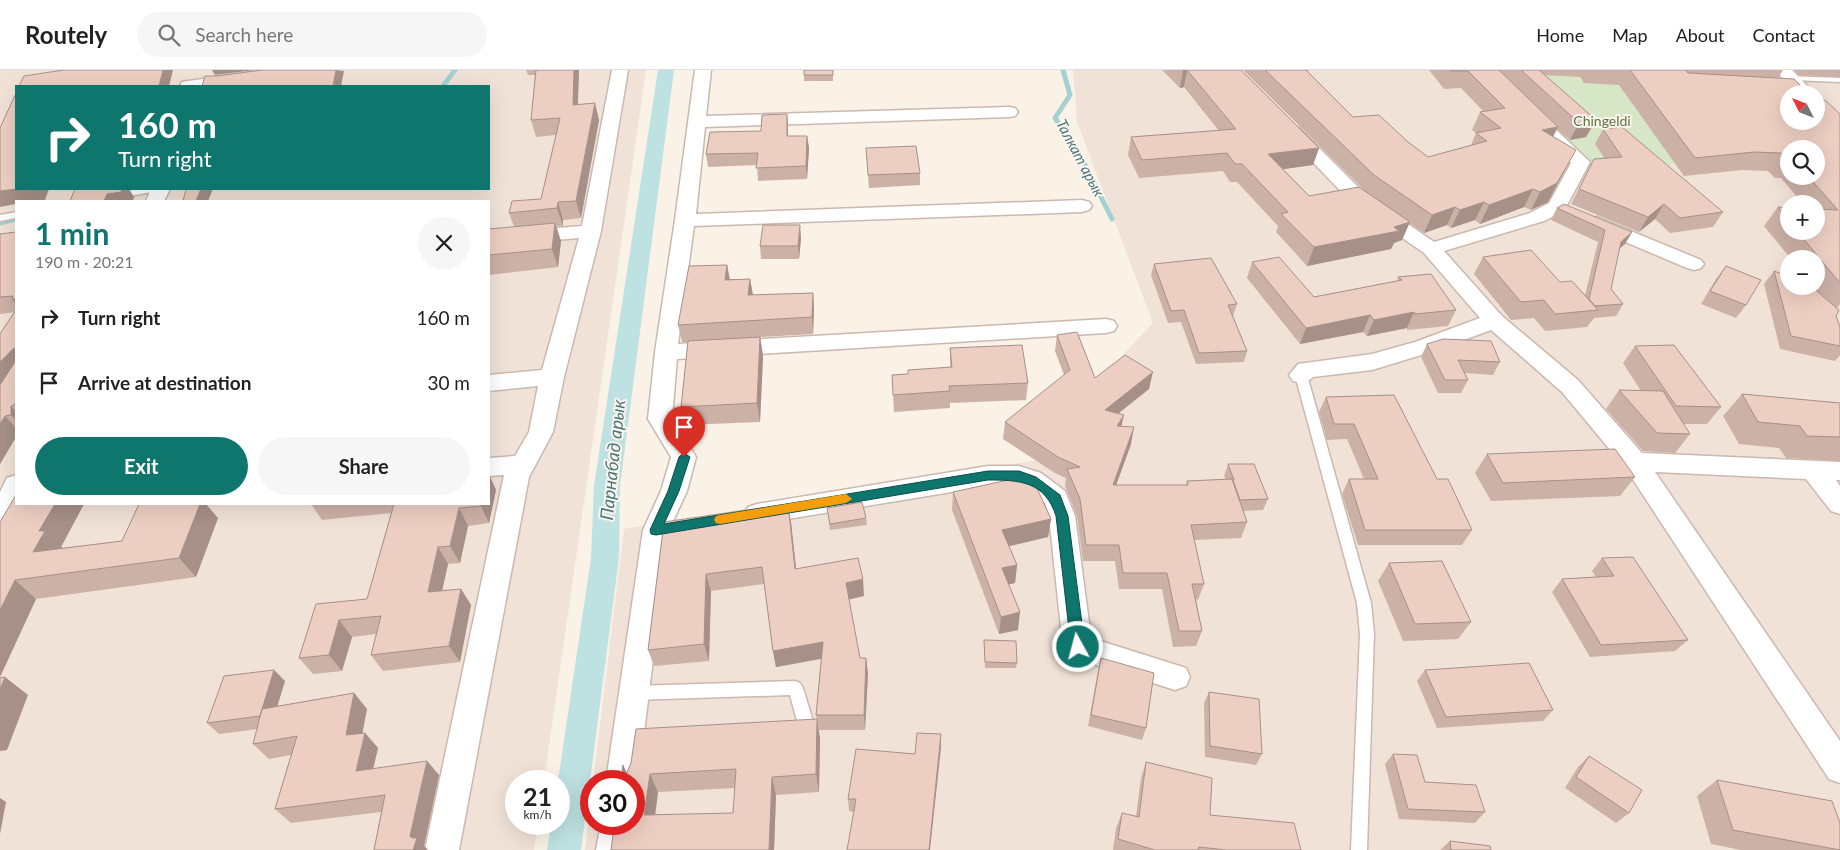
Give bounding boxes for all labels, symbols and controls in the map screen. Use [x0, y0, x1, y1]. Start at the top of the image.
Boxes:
search box [137, 12, 487, 57]
text: Routely [25, 20, 107, 49]
icon: search [155, 21, 183, 49]
text: Search here [195, 23, 293, 46]
text: Home [1536, 24, 1584, 46]
text: Map [1612, 24, 1648, 46]
text: About [1676, 24, 1725, 46]
text: Contact [1753, 24, 1815, 46]
north arrow [1780, 85, 1825, 130]
map controls [1780, 85, 1825, 295]
text: 160 m [118, 103, 217, 145]
icon: right [35, 105, 100, 170]
park label: Chingeldi [1573, 112, 1631, 129]
water label: Талкат арык [1053, 116, 1109, 200]
button: search [1780, 140, 1825, 185]
text: Turn right [118, 145, 212, 172]
button: + [1780, 195, 1825, 240]
text: 1 min [35, 215, 109, 251]
button: close [418, 217, 470, 269]
button: − [1780, 250, 1825, 295]
text: 190 m · 20:21 [35, 252, 134, 271]
icon: right [35, 304, 63, 332]
text: Turn right [78, 306, 160, 329]
text: 160 m [416, 306, 470, 329]
icon: arrive [35, 369, 63, 397]
text: Arrive at destination [78, 371, 251, 394]
text: 30 m [427, 371, 470, 394]
water label: Парнабад арык [595, 398, 629, 521]
pin [663, 406, 705, 457]
icon: arrive [670, 413, 698, 441]
button: Exit [35, 437, 248, 495]
button: Share [258, 437, 470, 495]
position arrow [1051, 620, 1103, 672]
speed limit sign: 30 [580, 770, 645, 835]
text: 21 [523, 781, 552, 811]
text: km/h [523, 807, 552, 822]

